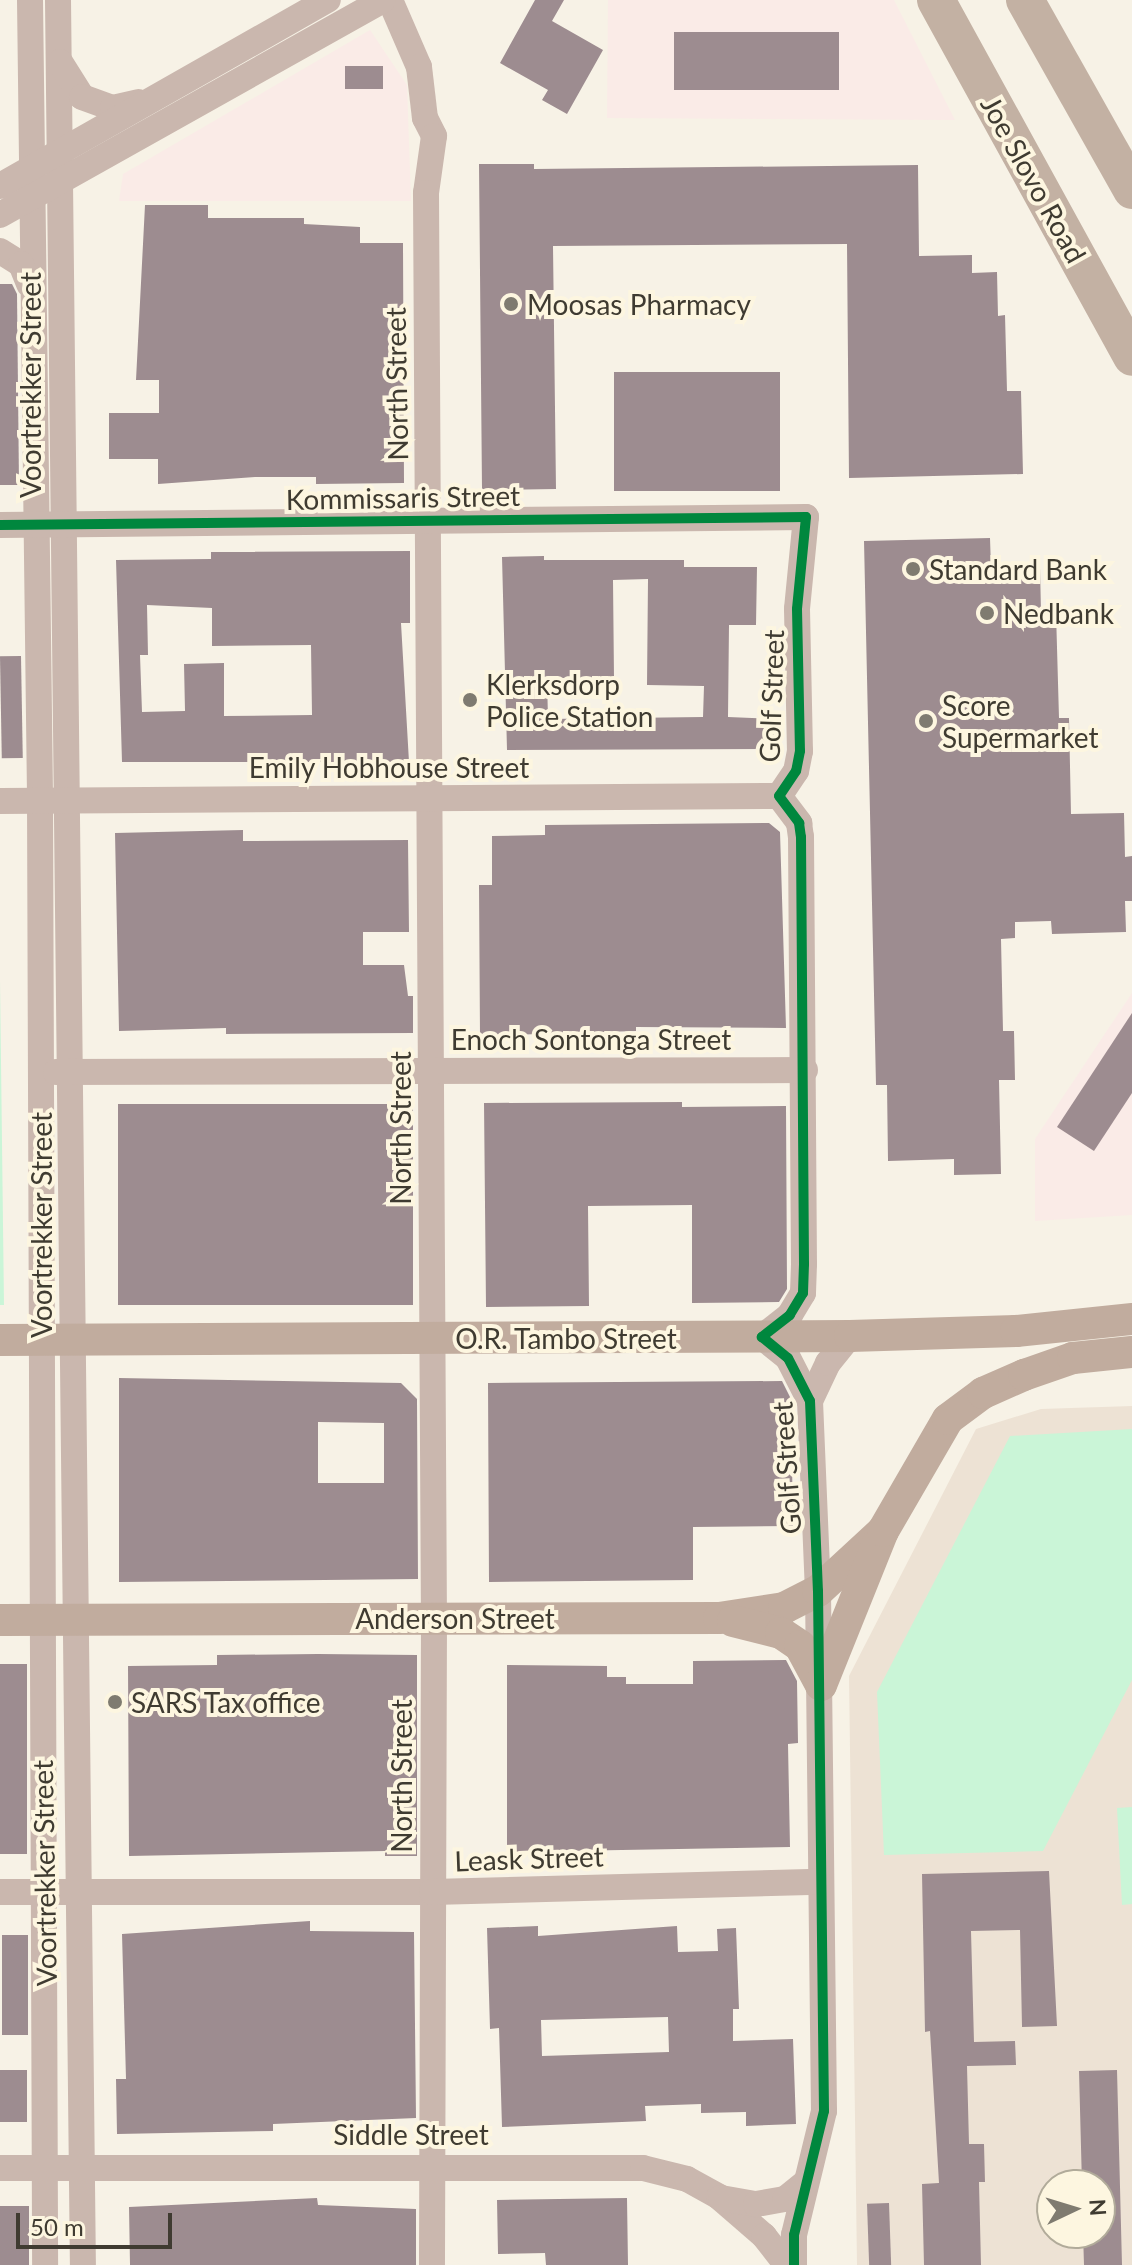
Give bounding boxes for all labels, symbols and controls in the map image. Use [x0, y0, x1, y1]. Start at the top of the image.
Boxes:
street label: Joe Slovo Road [974, 90, 1094, 268]
street label: Voortrekker Street [13, 272, 47, 498]
place label: Moosas Pharmacy [527, 287, 751, 321]
marker: Moosas Pharmacy [502, 295, 520, 313]
street label: North Street [378, 307, 414, 461]
street label: Kommissaris Street [286, 478, 520, 516]
place label: Standard Bank [929, 552, 1107, 586]
marker: Standard Bank [904, 560, 922, 578]
place label: Nedbank [1003, 596, 1114, 630]
marker: Nedbank [978, 604, 996, 622]
street label: Golf Street [752, 629, 790, 763]
place label: Klerksdorp Police Station [486, 667, 653, 733]
place label: Score Supermarket [942, 688, 1098, 754]
marker: Klerksdorp Police Station [461, 691, 479, 709]
marker: Score Supermarket [917, 712, 935, 730]
street label: Emily Hobhouse Street [248, 750, 530, 784]
street label: Enoch Sontonga Street [451, 1022, 731, 1056]
street label: North Street [383, 1051, 417, 1205]
street label: Voortrekker Street [24, 1112, 58, 1338]
street label: O.R. Tambo Street [455, 1321, 677, 1355]
street label: Golf Street [765, 1400, 807, 1536]
street label: Anderson Street [355, 1601, 555, 1635]
place label: SARS Tax office [131, 1685, 321, 1719]
marker: SARS Tax office [106, 1693, 124, 1711]
street label: North Street [384, 1699, 418, 1853]
street label: Voortrekker Street [25, 1759, 63, 1987]
street label: Leask Street [454, 1839, 604, 1877]
street label: Siddle Street [333, 2117, 489, 2151]
north arrow [1036, 2169, 1116, 2249]
scale bar [20, 2197, 176, 2247]
text: N [1084, 2198, 1113, 2217]
text: 50 m [30, 2212, 84, 2241]

